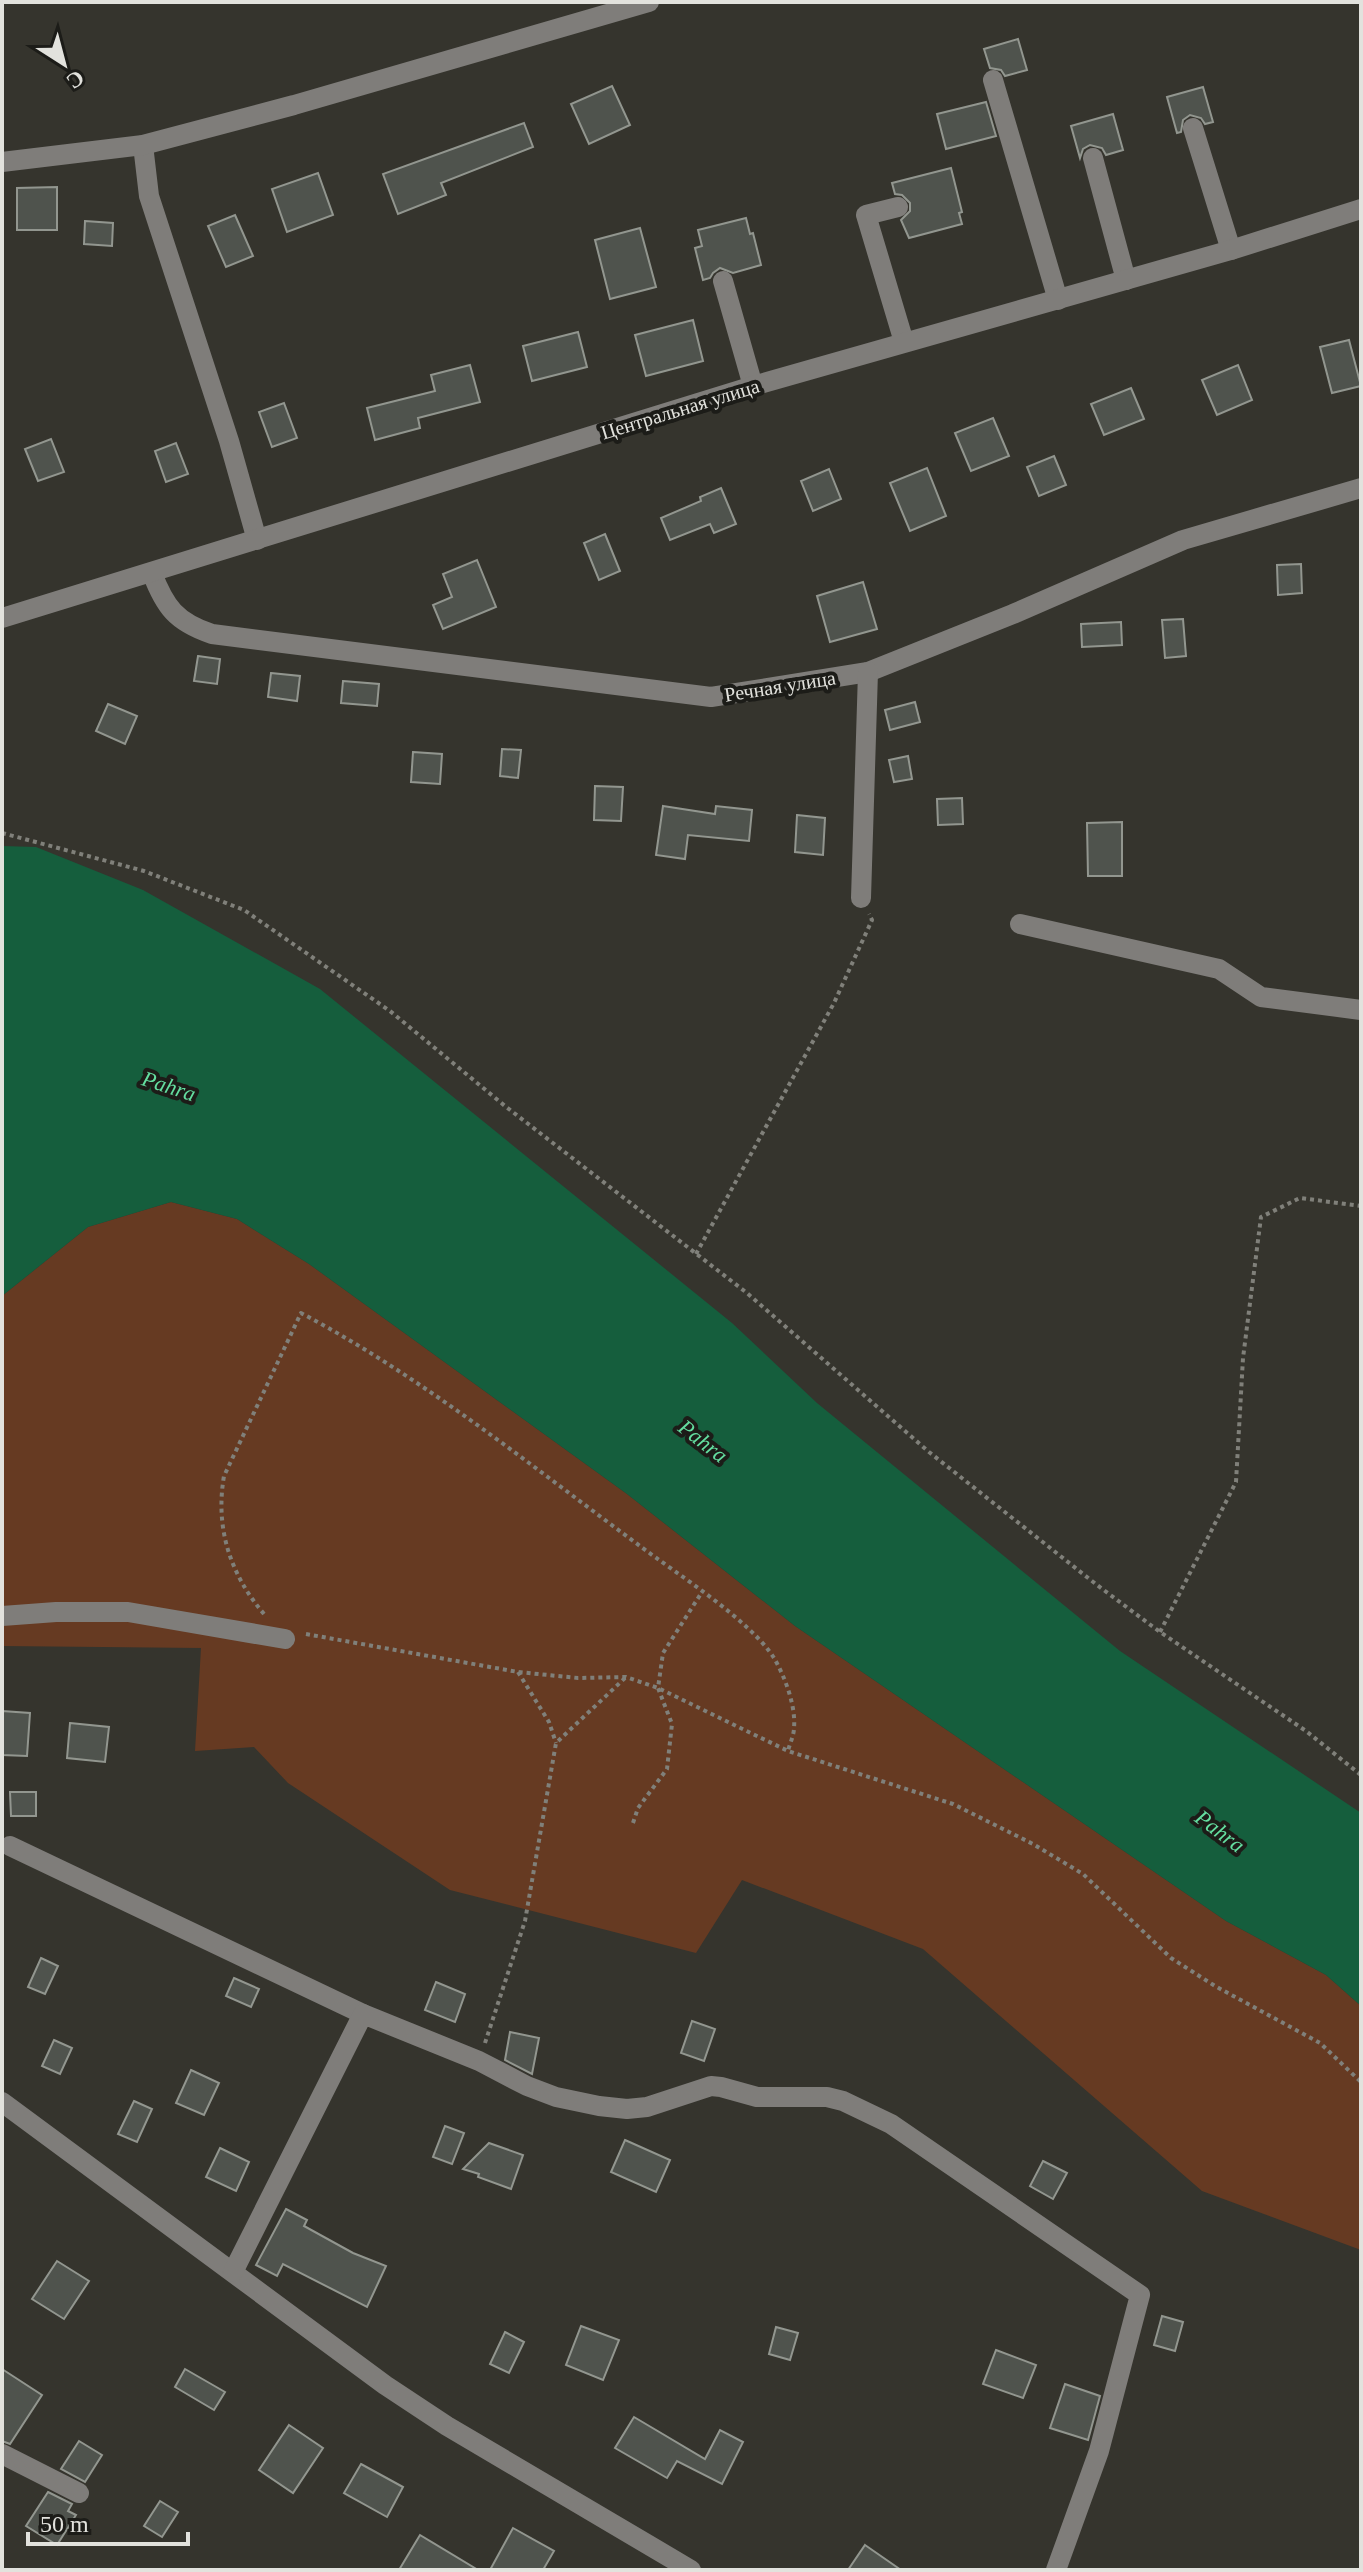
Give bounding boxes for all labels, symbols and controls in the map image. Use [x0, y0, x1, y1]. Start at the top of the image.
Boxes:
north arrow [24, 24, 104, 104]
text: С [62, 65, 89, 95]
street label: Центральная улица [598, 374, 762, 444]
street label: Речная улица [723, 666, 838, 707]
water label: Pahra [138, 1065, 199, 1106]
water label: Pahra [673, 1414, 732, 1468]
water label: Pahra [1190, 1804, 1249, 1858]
scale bar [28, 2496, 188, 2546]
text: 50 m [40, 2511, 89, 2537]

